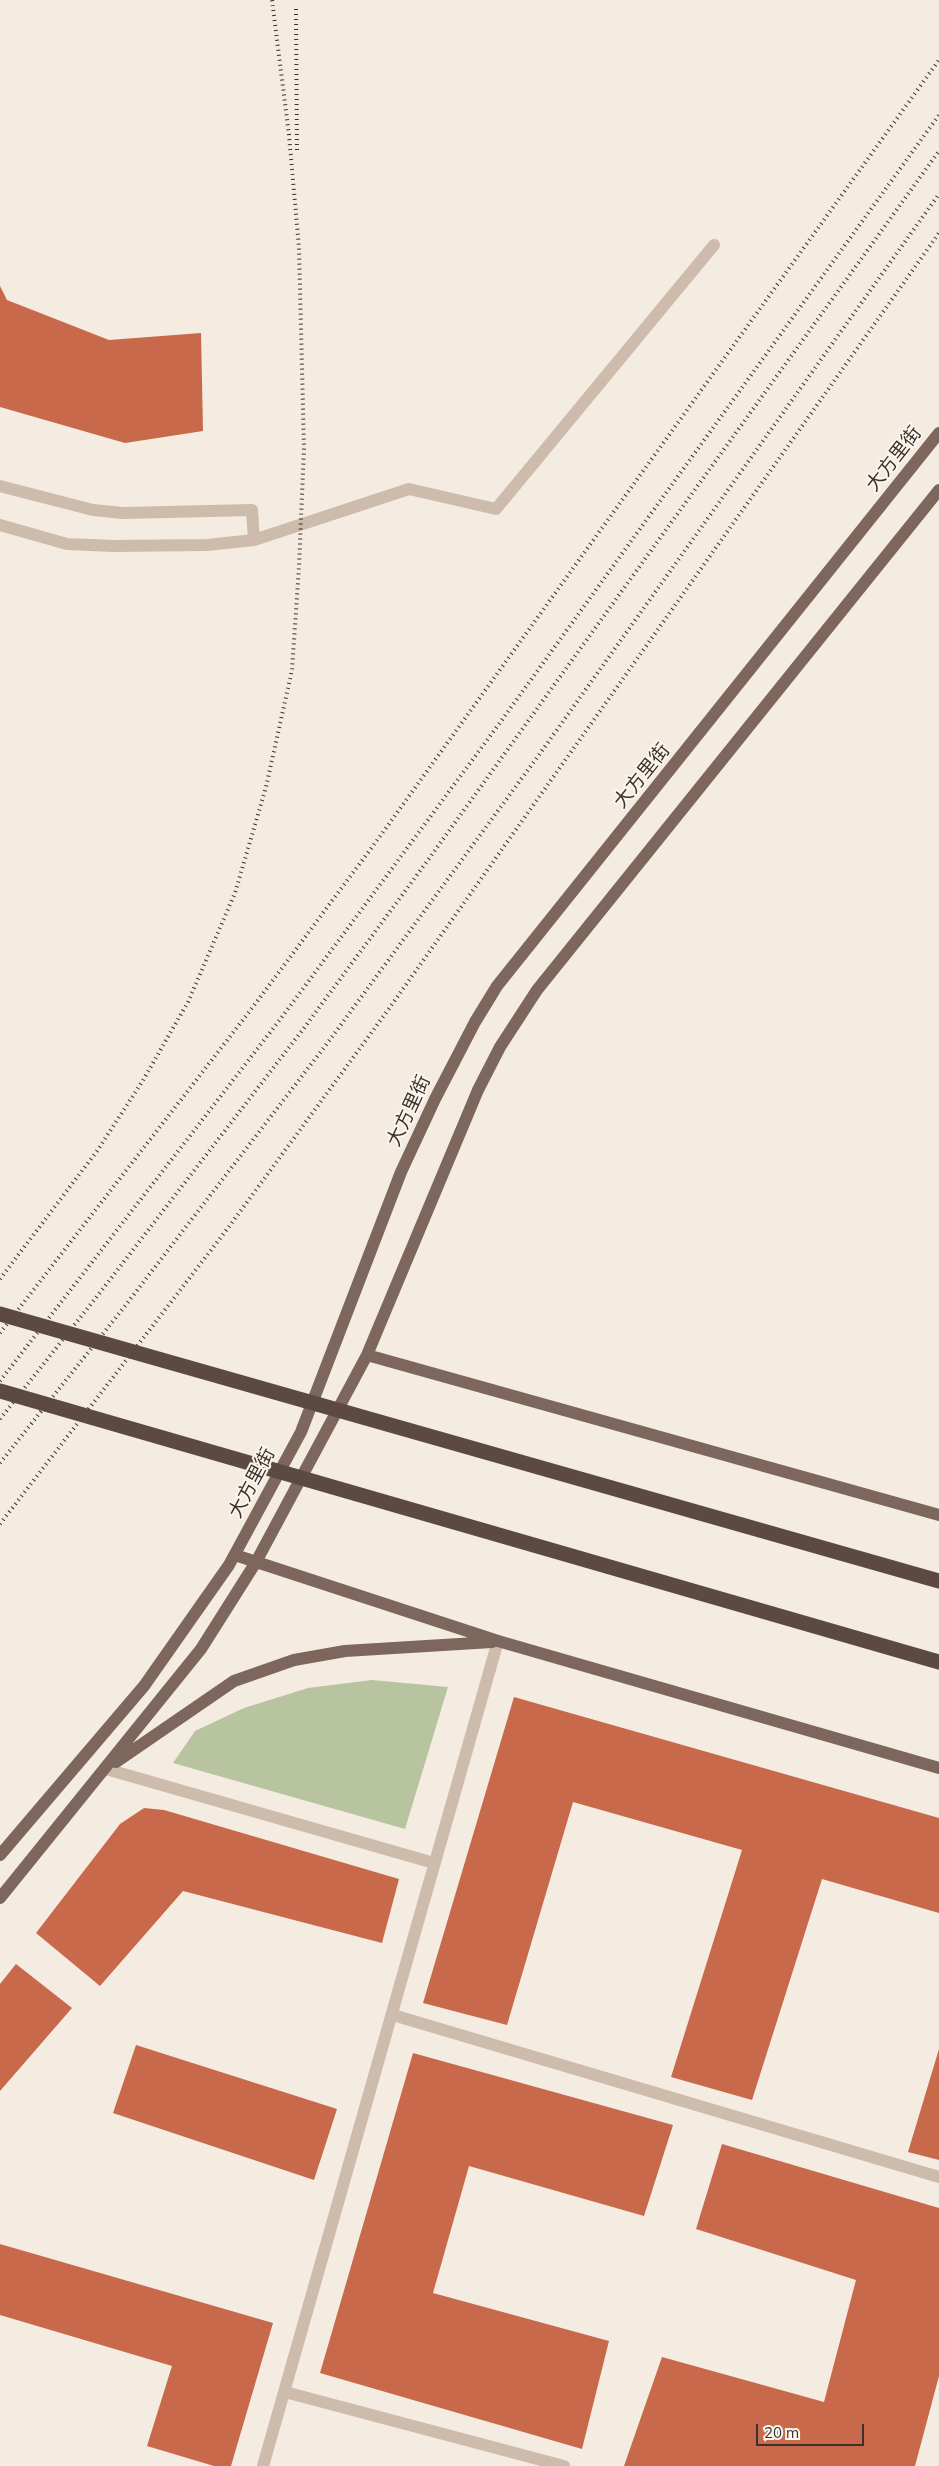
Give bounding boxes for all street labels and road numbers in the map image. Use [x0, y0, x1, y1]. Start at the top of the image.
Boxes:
street label: 大方里街 [862, 422, 926, 496]
street label: 大方里街 [609, 739, 675, 813]
street label: 大方里街 [383, 1072, 435, 1150]
street label: 大方里街 [224, 1444, 280, 1522]

